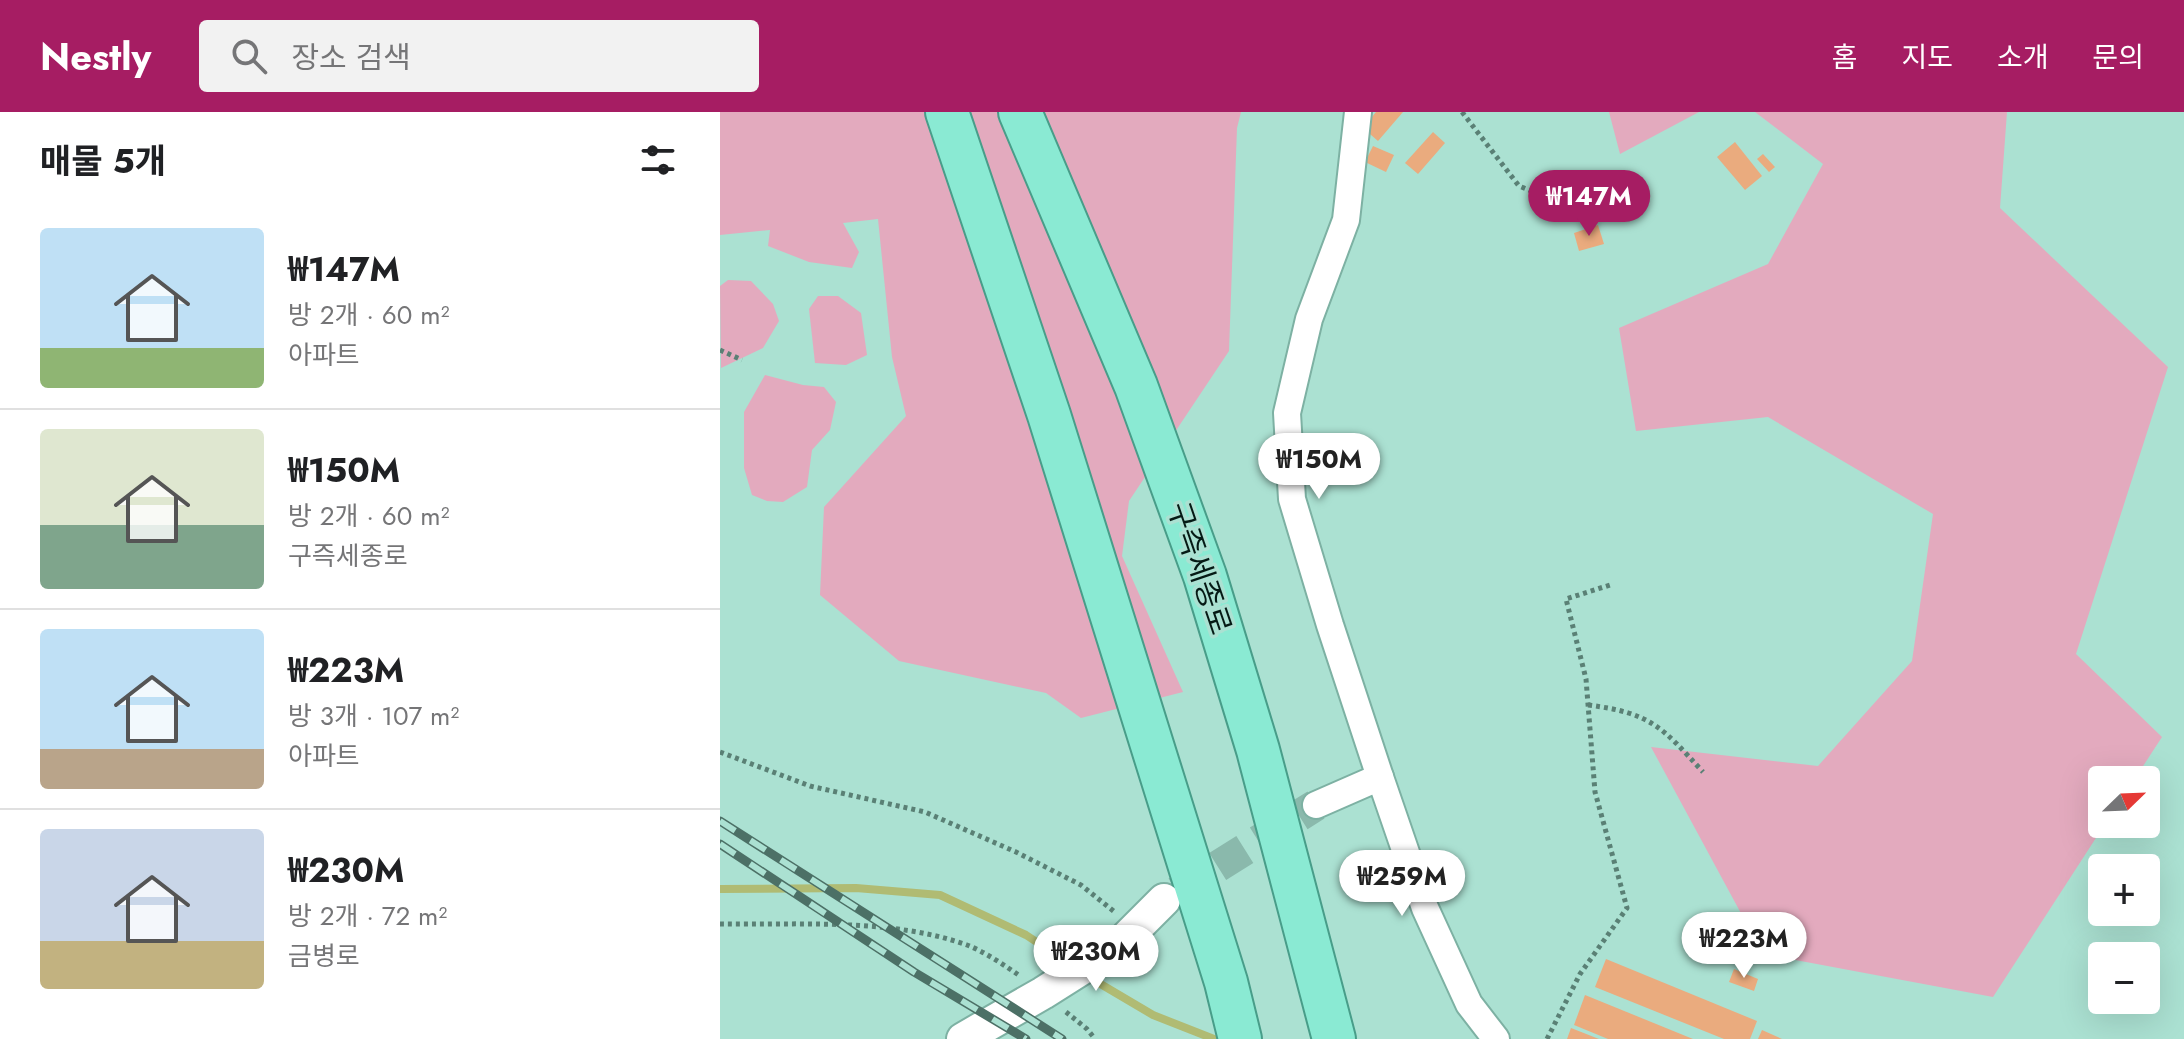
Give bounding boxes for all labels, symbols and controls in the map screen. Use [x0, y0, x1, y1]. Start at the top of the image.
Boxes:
search box [199, 20, 759, 92]
text: Nestly [40, 29, 151, 84]
icon: search [227, 34, 271, 78]
text: 장소 검색 [291, 36, 411, 79]
text: 홈 [1832, 37, 1857, 78]
text: 지도 [1901, 37, 1953, 78]
text: 소개 [1997, 37, 2048, 78]
text: 문의 [2092, 37, 2144, 78]
text: 매물 5개 [40, 137, 166, 186]
icon: filters [636, 138, 680, 182]
pin: ₩147M [1533, 170, 1645, 238]
text: ₩147M [1546, 177, 1632, 215]
text: ₩147M [288, 245, 400, 294]
icon: home [104, 260, 200, 356]
text: 방 2개 · 60 m² [288, 296, 450, 334]
text: 아파트 [288, 336, 360, 374]
pin: ₩150M [1263, 433, 1375, 501]
text: ₩150M [1276, 440, 1362, 478]
text: ₩150M [288, 446, 400, 495]
icon: home [104, 461, 200, 557]
street label: 구즉세종로 [1157, 496, 1243, 640]
text: 방 2개 · 60 m² [288, 497, 450, 535]
text: 구즉세종로 [288, 537, 408, 575]
text: ₩223M [288, 646, 404, 695]
icon: home [104, 661, 200, 757]
text: 방 3개 · 107 m² [288, 697, 459, 735]
text: 아파트 [288, 737, 360, 775]
north arrow [2088, 766, 2160, 838]
map controls [2088, 766, 2160, 1014]
text: ₩230M [288, 846, 404, 895]
pin: ₩259M [1346, 850, 1458, 918]
button: + [2088, 854, 2160, 926]
text: ₩259M [1357, 857, 1447, 895]
icon: home [104, 861, 200, 957]
text: 방 2개 · 72 m² [288, 897, 447, 935]
pin: ₩223M [1688, 912, 1800, 980]
text: ₩223M [1700, 919, 1788, 957]
pin: ₩230M [1040, 925, 1152, 993]
text: ₩230M [1052, 932, 1140, 970]
text: 금병로 [288, 937, 360, 975]
button: − [2088, 942, 2160, 1014]

